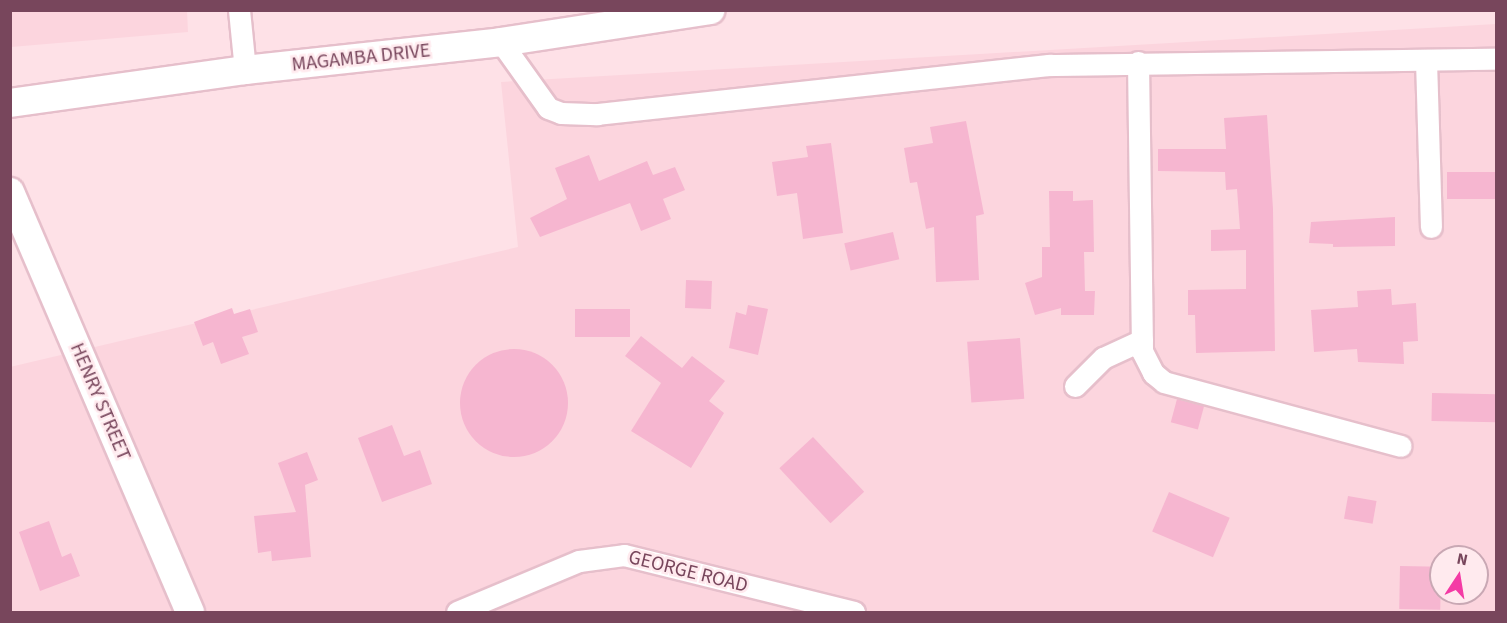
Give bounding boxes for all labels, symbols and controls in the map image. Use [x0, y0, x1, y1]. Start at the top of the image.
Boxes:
street label: MAGAMBA DRIVE [290, 39, 432, 77]
street label: HENRY STREET [64, 340, 136, 464]
north arrow [1429, 545, 1489, 605]
street label: GEORGE ROAD [626, 546, 750, 598]
text: N [1455, 547, 1470, 571]

